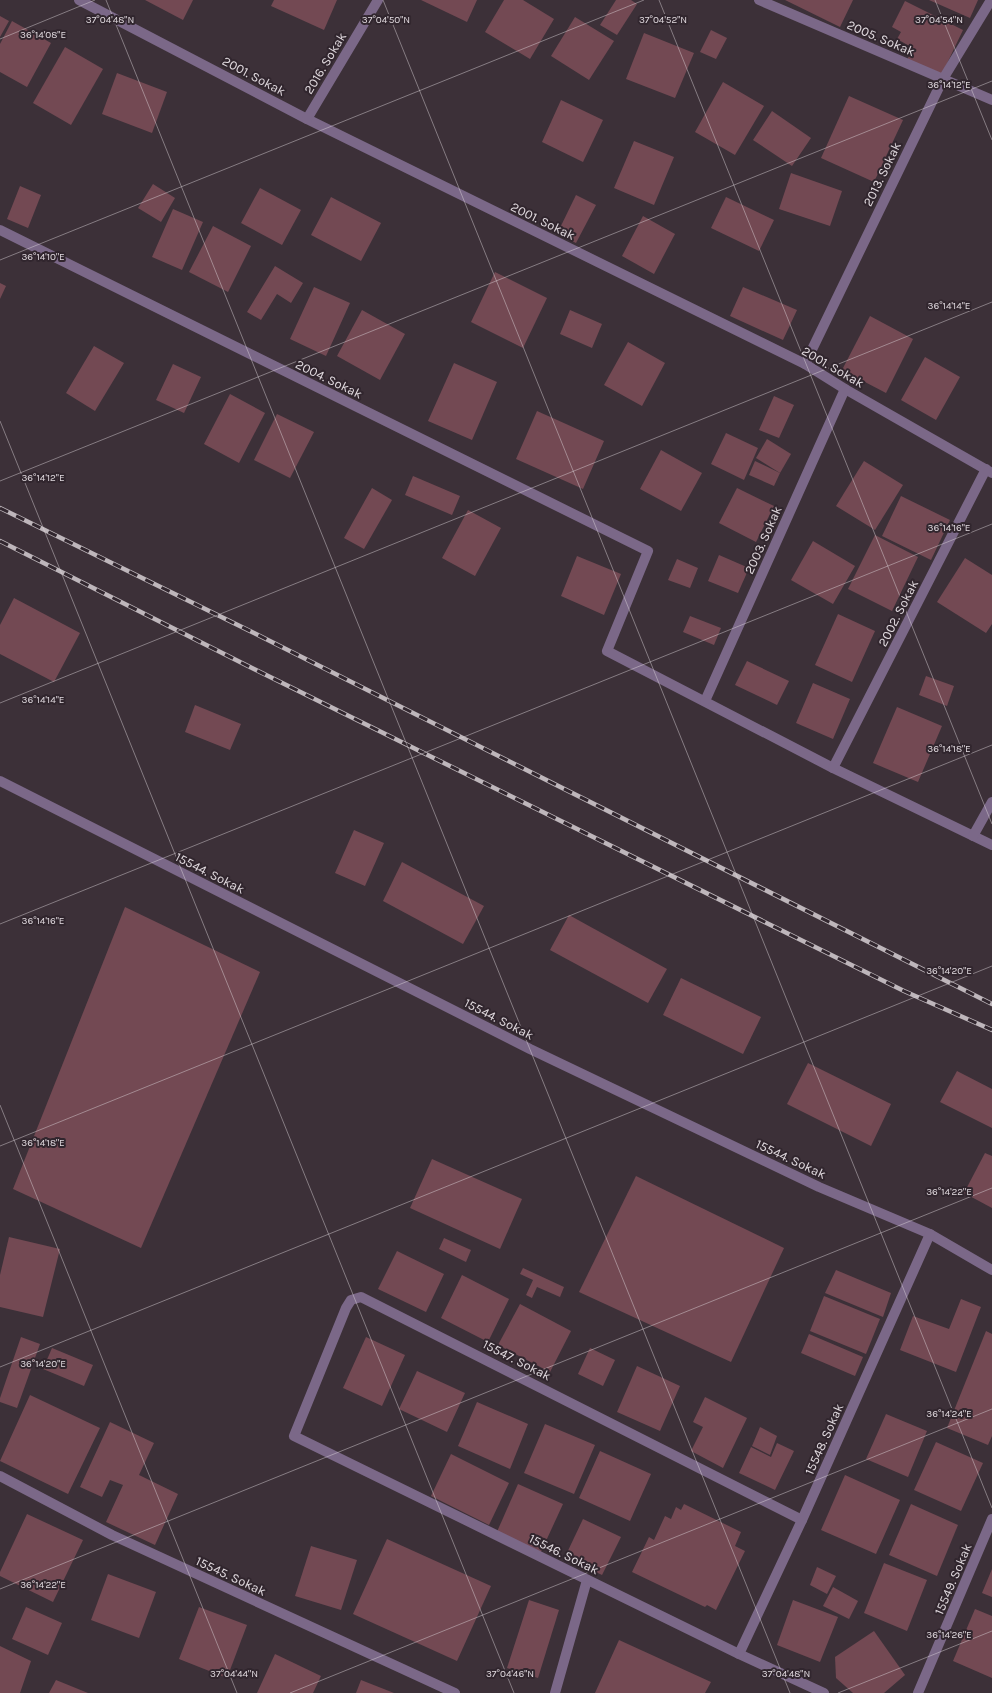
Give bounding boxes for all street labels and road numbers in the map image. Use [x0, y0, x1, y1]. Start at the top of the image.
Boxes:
street label: 2005. Sokak [845, 17, 917, 59]
street label: 2016. Sokak [301, 29, 349, 97]
street label: 2001. Sokak [220, 53, 288, 99]
street label: 2013. Sokak [860, 140, 904, 208]
street label: 2001. Sokak [509, 199, 577, 243]
street label: 2001. Sokak [799, 343, 867, 391]
street label: 2004. Sokak [293, 356, 365, 402]
street label: 2003. Sokak [741, 504, 785, 576]
street label: 2002. Sokak [875, 577, 921, 649]
street label: 15544. Sokak [173, 849, 247, 897]
street label: 15544. Sokak [462, 995, 536, 1043]
street label: 15544. Sokak [754, 1136, 828, 1182]
street label: 15547. Sokak [480, 1336, 554, 1384]
street label: 15548. Sokak [802, 1401, 846, 1477]
street label: 15546. Sokak [527, 1531, 601, 1577]
street label: 15549. Sokak [931, 1541, 975, 1617]
street label: 15545. Sokak [193, 1553, 269, 1599]

